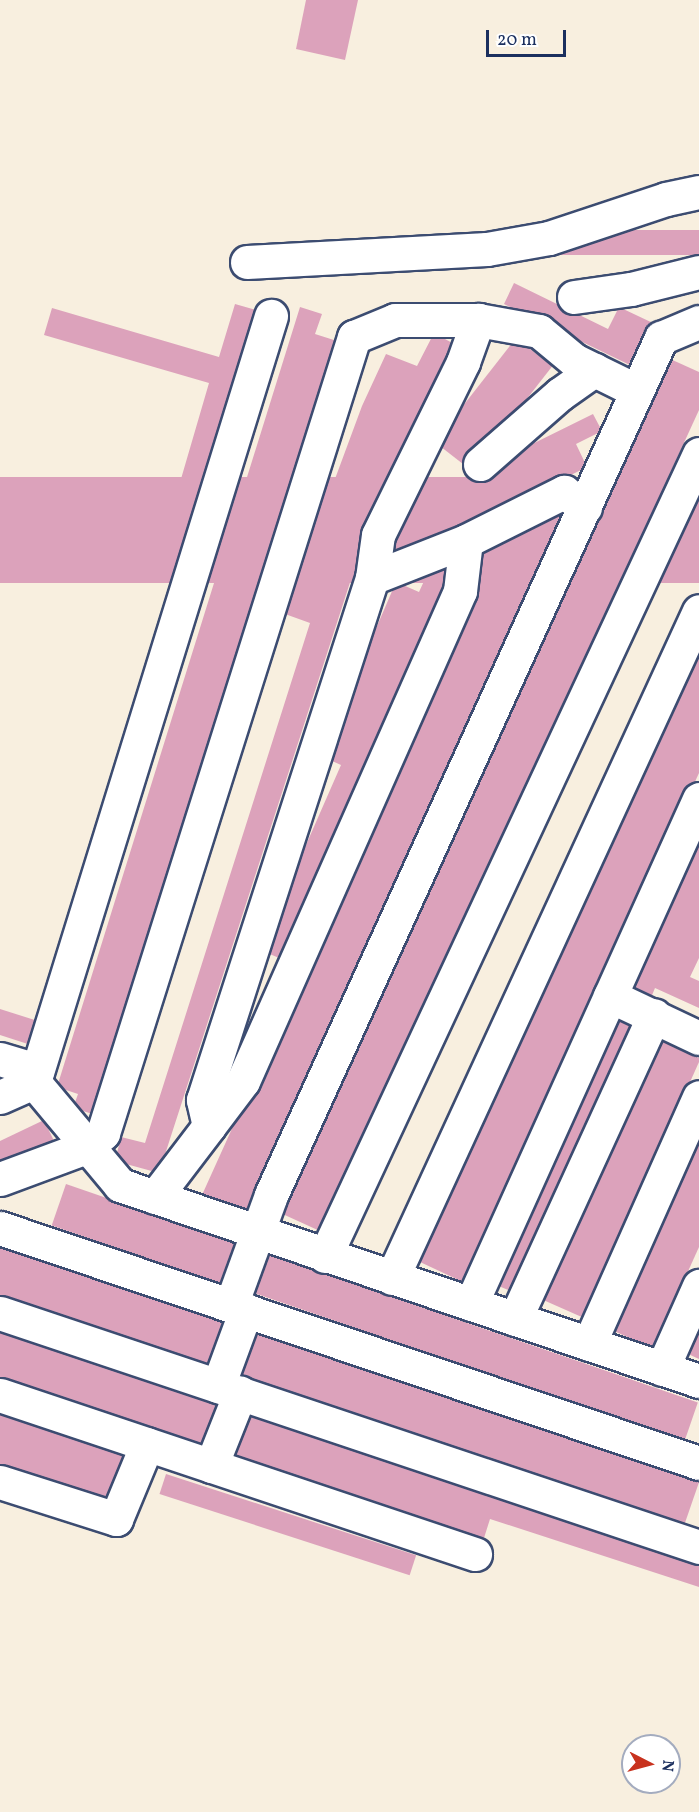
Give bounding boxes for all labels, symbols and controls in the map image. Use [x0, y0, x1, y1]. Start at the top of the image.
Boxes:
scale bar [489, 18, 568, 56]
text: 20 m [497, 28, 537, 53]
north arrow [621, 1734, 681, 1794]
text: N [655, 1759, 678, 1773]

